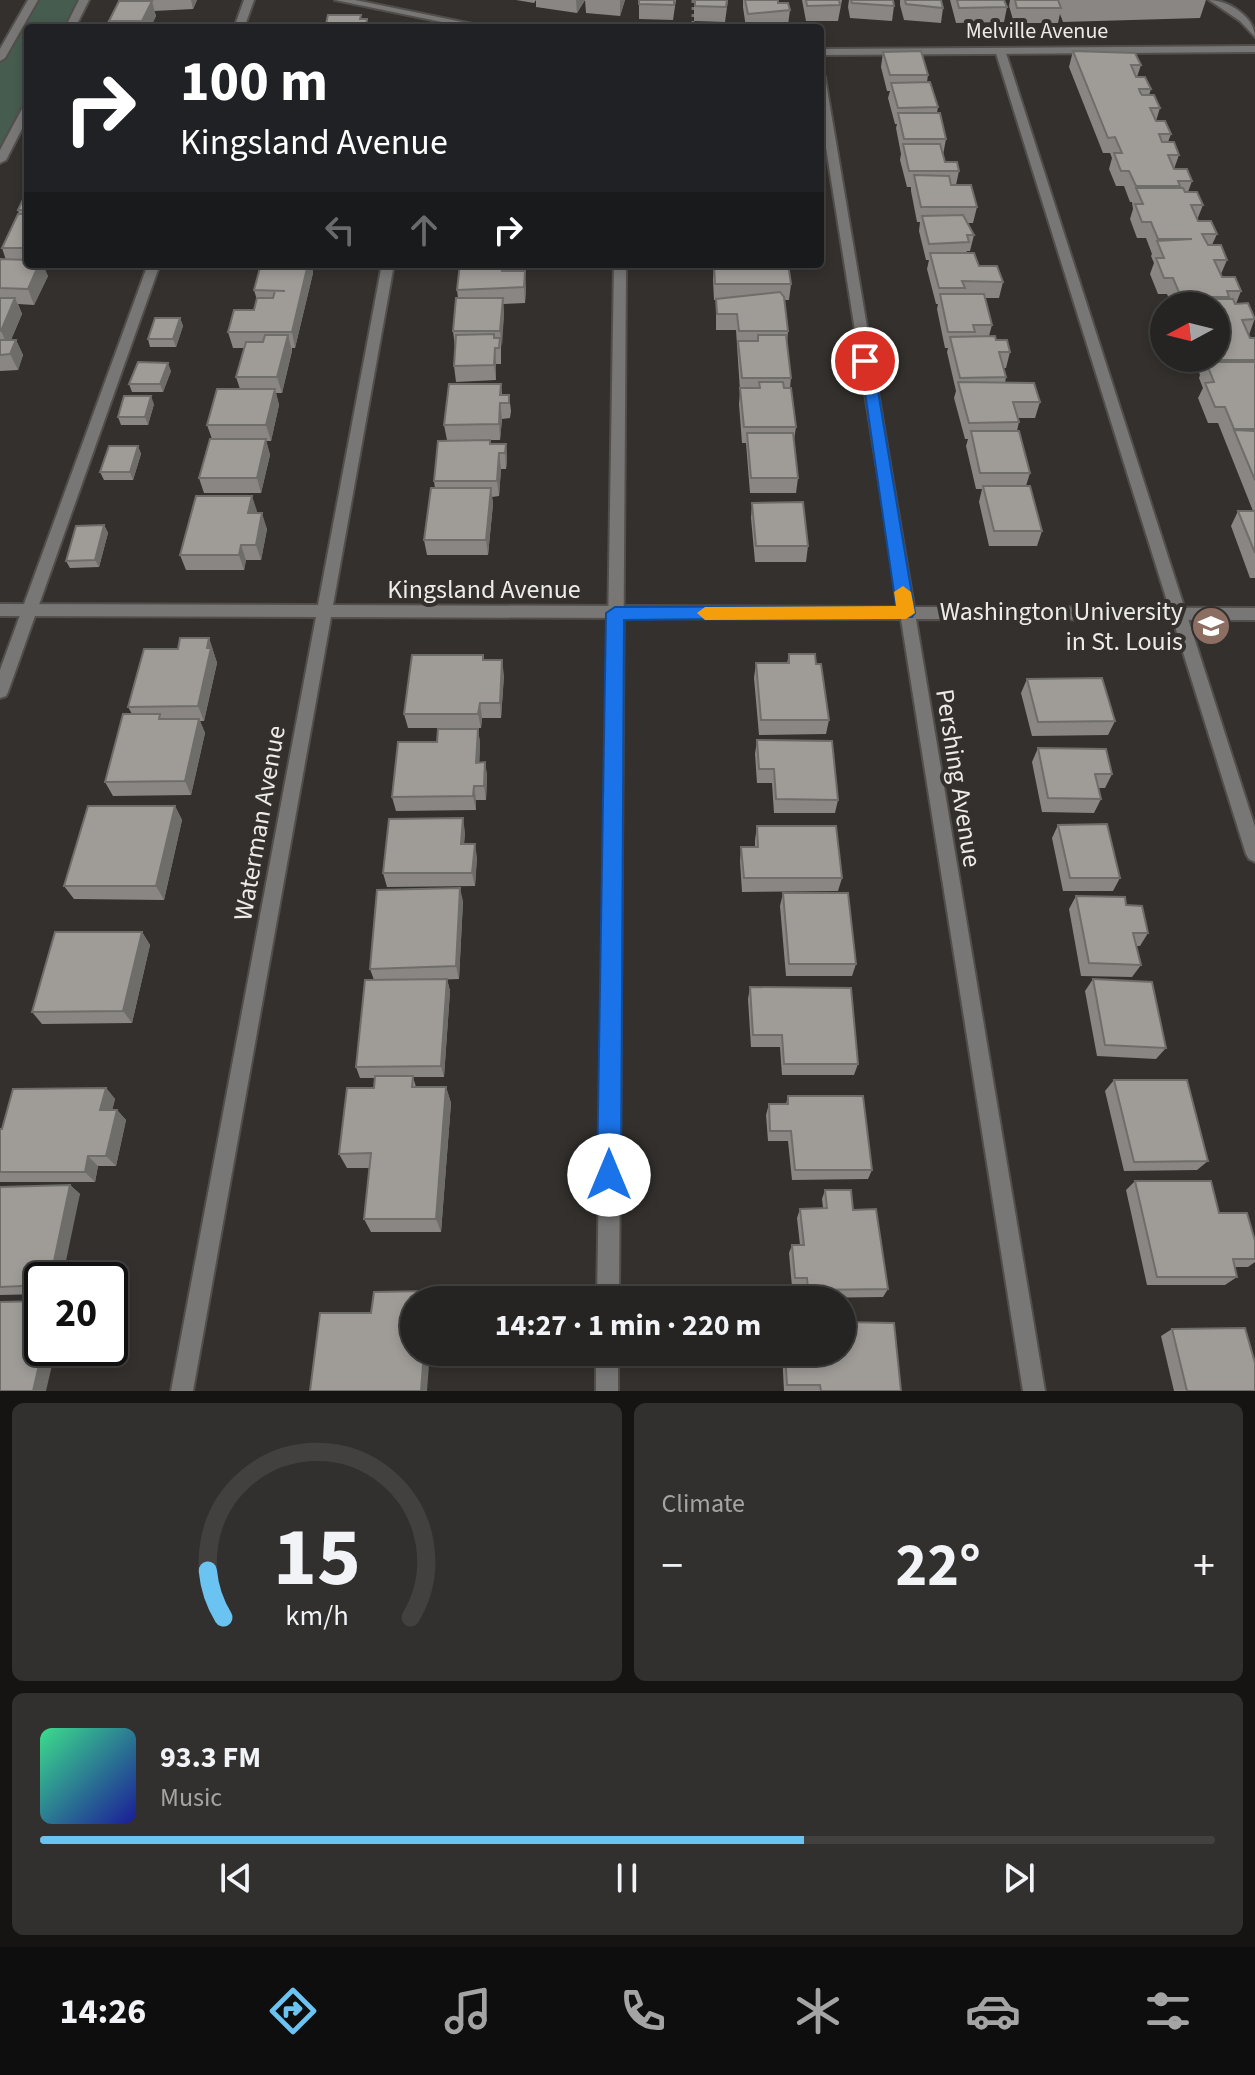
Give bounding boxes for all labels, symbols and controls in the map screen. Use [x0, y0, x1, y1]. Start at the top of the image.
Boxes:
street label: Melville Avenue [966, 15, 1108, 47]
text: 100 m [180, 43, 328, 122]
icon: right [48, 56, 152, 160]
text: Kingsland Avenue [180, 117, 448, 168]
icon: left [318, 208, 362, 252]
icon: ahead [402, 208, 446, 252]
icon: right [486, 208, 530, 252]
north arrow [1150, 292, 1230, 372]
map controls [1150, 292, 1230, 372]
pin [831, 327, 899, 395]
icon: arrive [843, 339, 887, 383]
street label: Kingsland Avenue [387, 571, 581, 608]
place label: Washington University in St. Louis [940, 593, 1183, 660]
school or university icon: Washington University in St. Louis [1190, 605, 1232, 647]
street label: Pershing Avenue [926, 686, 991, 870]
street label: Waterman Avenue [224, 723, 295, 923]
position arrow [567, 1133, 651, 1217]
speed limit sign: 20 [24, 1262, 128, 1366]
text: 14:27 · 1 min · 220 m [495, 1304, 761, 1347]
text: Climate [662, 1485, 745, 1522]
text: 15 [273, 1499, 361, 1617]
text: 22° [896, 1524, 981, 1609]
text: − [662, 1535, 683, 1598]
text: + [1193, 1535, 1215, 1598]
text: km/h [285, 1596, 348, 1636]
text: 93.3 FM [160, 1736, 261, 1779]
text: Music [160, 1779, 222, 1816]
icon: previous [214, 1856, 258, 1900]
icon: pause [605, 1856, 649, 1900]
icon: next [997, 1856, 1041, 1900]
icon: directions [265, 1983, 321, 2039]
icon: music [440, 1983, 496, 2039]
icon: phone [615, 1983, 671, 2039]
icon: climate [790, 1983, 846, 2039]
icon: car [965, 1983, 1021, 2039]
icon: filters [1140, 1983, 1196, 2039]
text: 14:26 [59, 1986, 146, 2037]

